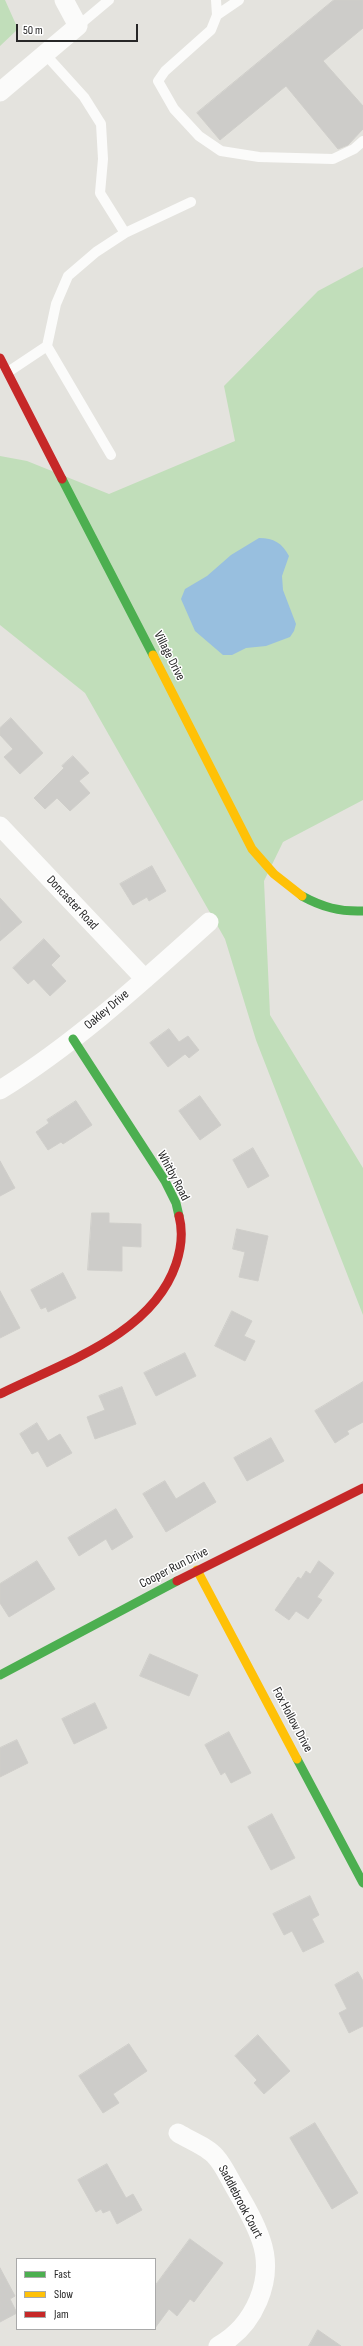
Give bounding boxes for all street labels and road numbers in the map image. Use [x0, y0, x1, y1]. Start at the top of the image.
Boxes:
street label: Village Drive [150, 629, 188, 683]
street label: Doncaster Road [43, 873, 101, 933]
street label: Oakley Drive [81, 987, 133, 1033]
street label: Whitby Road [153, 1148, 193, 1204]
street label: Cooper Run Drive [137, 1544, 211, 1592]
street label: Fox Hollow Drive [268, 1685, 316, 1755]
street label: Saddlebrook Court [214, 2163, 266, 2241]

